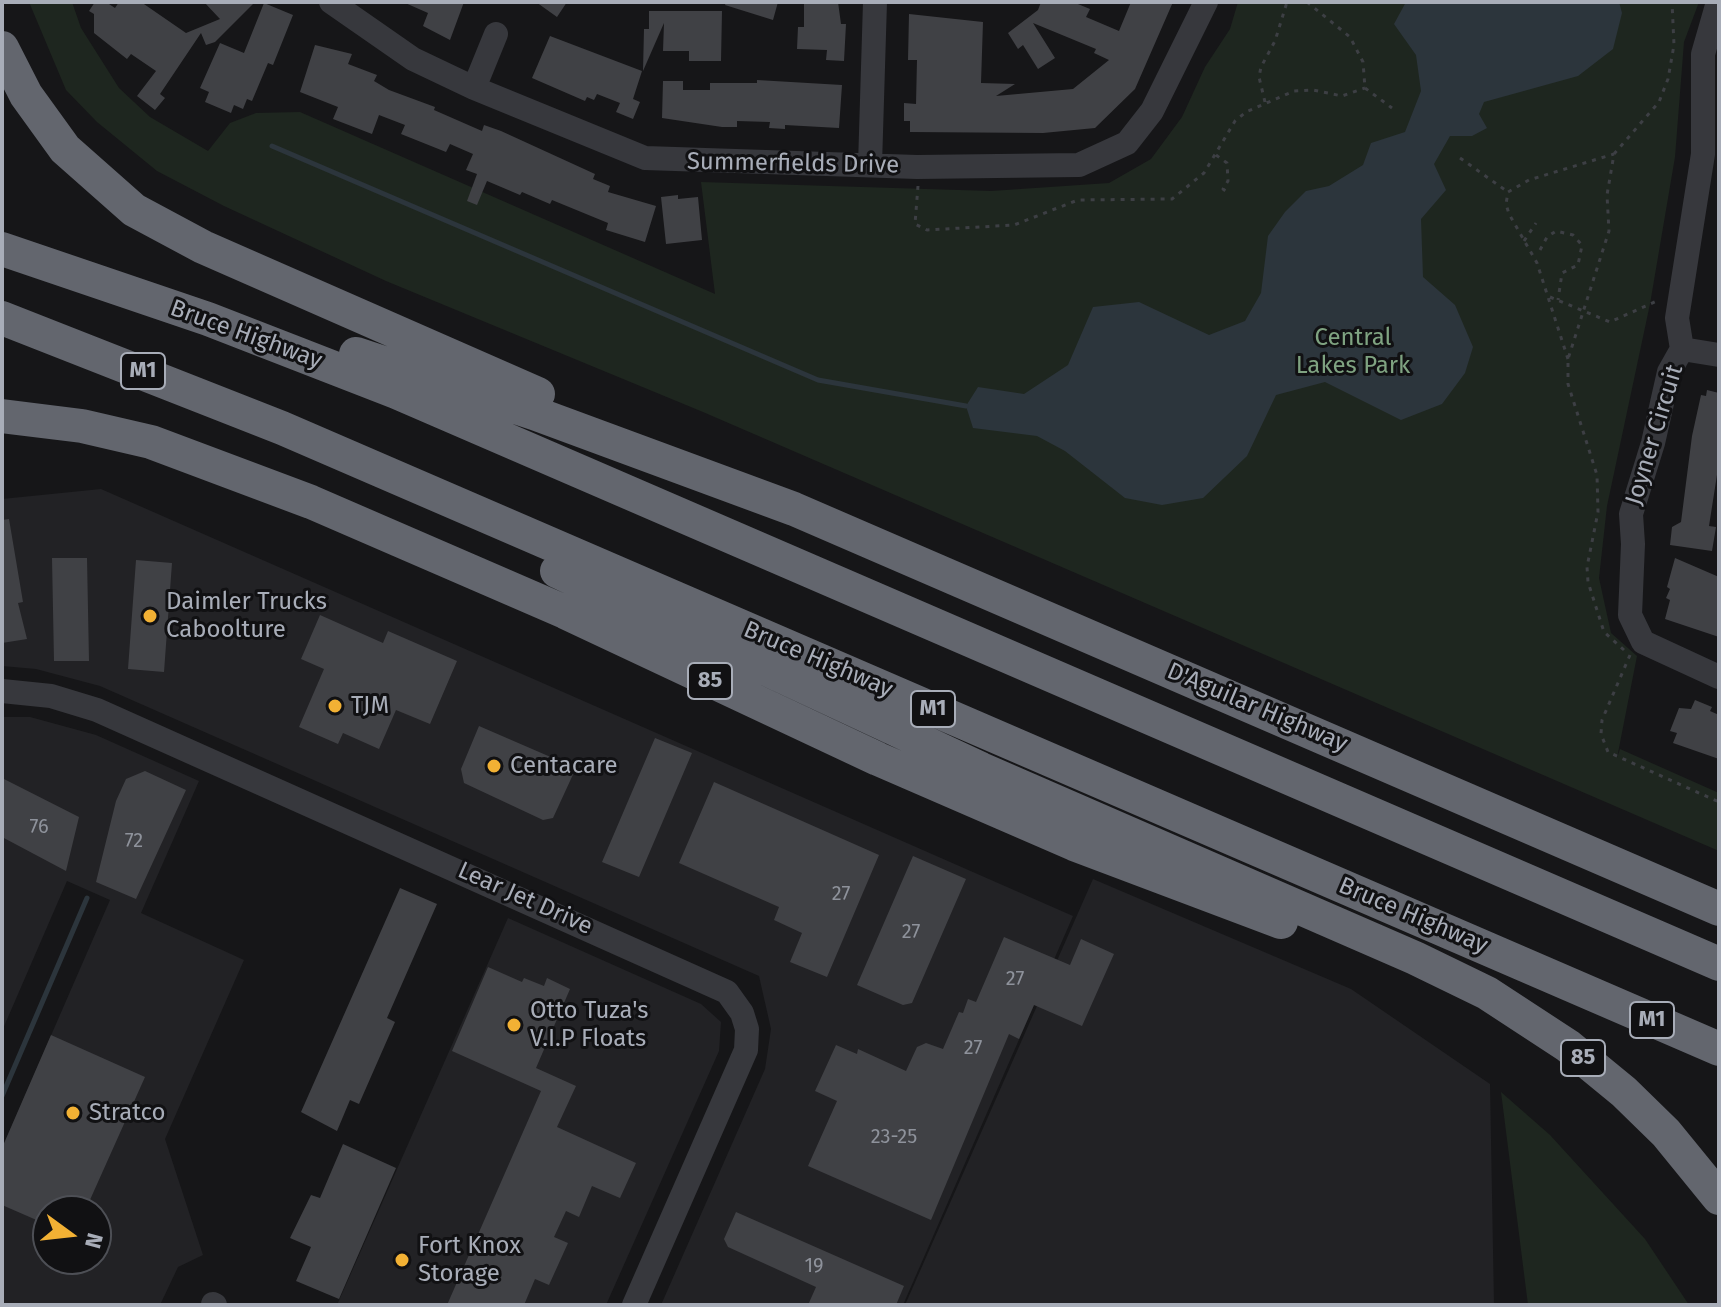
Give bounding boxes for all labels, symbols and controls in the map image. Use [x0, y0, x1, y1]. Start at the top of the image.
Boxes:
street label: Summerfields Drive [687, 148, 899, 180]
street label: Bruce Highway [166, 294, 326, 376]
park label: Central Lakes Park [1296, 324, 1410, 380]
road number: M1 [121, 353, 165, 389]
street label: Joyner Circuit [1620, 361, 1690, 509]
place label: Daimler Trucks Caboolture [166, 588, 327, 644]
marker: Daimler Trucks Caboolture [141, 607, 159, 625]
street label: Bruce Highway [739, 616, 897, 704]
street label: D'Aguilar Highway [1162, 657, 1352, 759]
road number: 85 [688, 663, 732, 699]
road number: M1 [911, 691, 955, 727]
place label: TJM [351, 692, 389, 720]
marker: TJM [326, 697, 344, 715]
place label: Centacare [510, 752, 618, 780]
marker: Centacare [485, 757, 503, 775]
house number: 76 [29, 815, 49, 839]
house number: 72 [125, 829, 143, 853]
street label: Lear Jet Drive [453, 856, 597, 942]
street label: Bruce Highway [1334, 872, 1492, 960]
house number: 27 [832, 882, 850, 906]
house number: 27 [902, 920, 920, 944]
house number: 27 [1006, 967, 1024, 991]
place label: Otto Tuza's V.I.P Floats [530, 997, 649, 1053]
road number: M1 [1630, 1002, 1674, 1038]
marker: Otto Tuza's V.I.P Floats [505, 1016, 523, 1034]
house number: 27 [964, 1036, 982, 1060]
road number: 85 [1561, 1040, 1605, 1076]
place label: Stratco [89, 1099, 166, 1127]
marker: Stratco [64, 1104, 82, 1122]
house number: 23-25 [871, 1125, 917, 1149]
north arrow [32, 1195, 112, 1275]
text: N [79, 1230, 109, 1251]
place label: Fort Knox Storage [418, 1232, 521, 1288]
marker: Fort Knox Storage [393, 1251, 411, 1269]
house number: 19 [804, 1254, 824, 1278]

